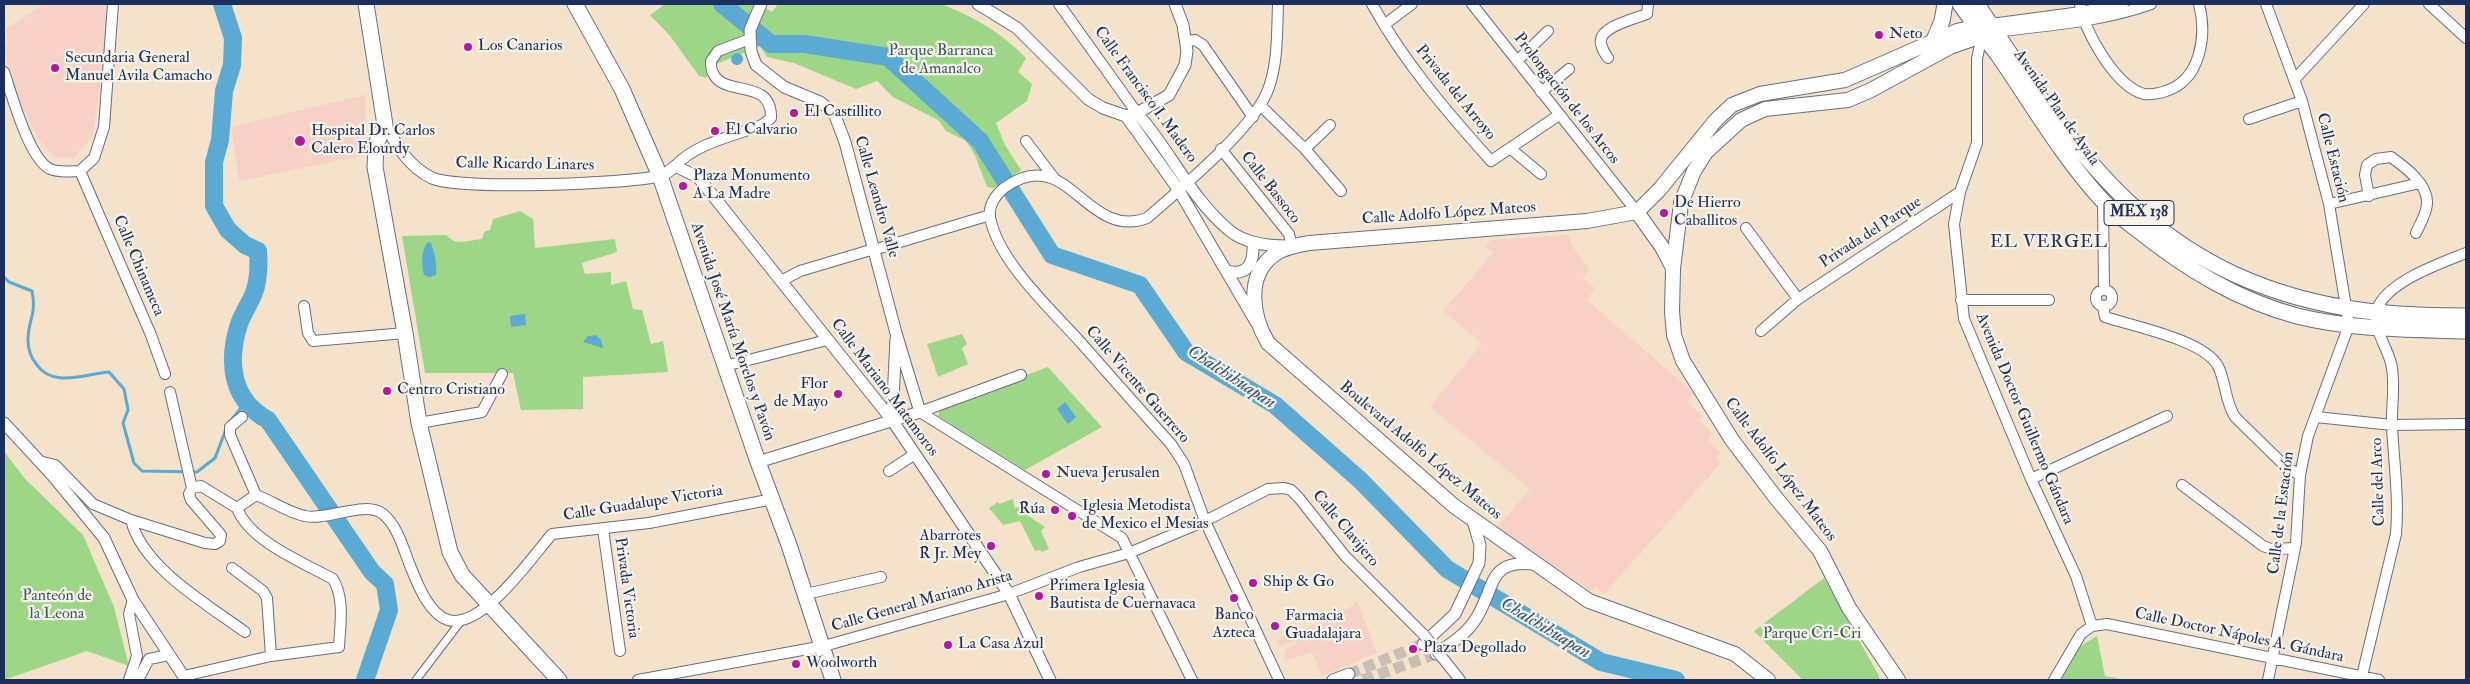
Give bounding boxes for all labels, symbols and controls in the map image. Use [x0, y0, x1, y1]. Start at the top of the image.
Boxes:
street label: Calle Francisco I. Madero [1089, 23, 1201, 167]
place label: Neto [1889, 25, 1923, 45]
marker: Neto [1873, 29, 1885, 41]
street label: Prolongación de los Arcos [1509, 30, 1623, 168]
place label: Los Canarios [478, 37, 563, 57]
marker: Los Canarios [462, 41, 474, 53]
park label: Parque Barranca de Amanalco [888, 42, 994, 80]
street label: Privada del Arroyo [1411, 42, 1499, 144]
street label: Avenida Plan de Ayala [2009, 46, 2103, 170]
place label: Secundaria General Manuel Avila Camacho [65, 49, 212, 87]
marker: Secundaria General Manuel Avila Camacho [49, 62, 61, 74]
place label: El Castillito [804, 103, 881, 123]
marker: El Castillito [788, 107, 800, 119]
street label: Calle Estación [2312, 111, 2352, 205]
place label: El Calvario [725, 121, 798, 141]
place label: Hospital Dr. Carlos Calero Elourdy [311, 122, 435, 160]
marker: El Calvario [709, 125, 721, 137]
marker: Hospital Dr. Carlos Calero Elourdy [293, 134, 307, 148]
street label: Calle Leandro Valle [849, 134, 903, 260]
street label: Calle Bassoco [1236, 148, 1304, 228]
street label: Calle Ricardo Linares [456, 154, 594, 176]
place label: Plaza Monumento A La Madre [693, 167, 810, 205]
marker: Plaza Monumento A La Madre [677, 180, 689, 192]
street label: Privada del Parque [1817, 193, 1925, 273]
place label: De Hierro Caballitos [1674, 194, 1741, 232]
street label: Calle Adolfo López Mateos [1361, 198, 1537, 230]
road number: MEX 138 [2104, 200, 2174, 226]
marker: De Hierro Caballitos [1658, 207, 1670, 219]
street label: Calle Chinameca [108, 213, 168, 319]
street label: Avenida José María Morelos y Pavón [686, 220, 778, 444]
district label: EL VERGEL [1989, 232, 2109, 254]
street label: Avenida Doctor Guillermo Gándara [1971, 310, 2077, 528]
street label: Calle Mariano Matamoros [826, 315, 942, 461]
street label: Calle Vicente Guerrero [1081, 322, 1193, 448]
water label: Chalchihuapan [1183, 341, 1279, 415]
place label: Flor de Mayo [774, 375, 828, 413]
street label: Boulevard Adolfo López Mateos [1335, 377, 1505, 525]
place label: Centro Cristiano [397, 381, 505, 401]
marker: Centro Cristiano [381, 385, 393, 397]
marker: Flor de Mayo [832, 388, 844, 400]
street label: Calle Adolfo López Mateos [1720, 394, 1840, 546]
street label: Calle del Arco [2368, 437, 2390, 527]
street label: Calle de la Estación [2265, 450, 2299, 576]
place label: Nueva Jerusalen [1056, 464, 1160, 484]
marker: Nueva Jerusalen [1040, 468, 1052, 480]
street label: Calle Guadalupe Victoria [562, 482, 724, 526]
street label: Calle Clavijero [1308, 487, 1382, 571]
place label: Iglesia Metodista de Mexico el Mesias [1082, 497, 1208, 535]
place label: Rúa [1019, 500, 1045, 520]
marker: Rúa [1049, 504, 1061, 516]
marker: Iglesia Metodista de Mexico el Mesias [1066, 510, 1078, 522]
place label: Abarrotes R Jr. Mey [919, 527, 981, 565]
street label: Privada Victoria [609, 536, 643, 640]
marker: Abarrotes R Jr. Mey [985, 540, 997, 552]
street label: Calle General Mariano Arista [829, 567, 1015, 637]
place label: Ship & Go [1263, 573, 1334, 593]
place label: Primera Iglesia Bautista de Cuernavaca [1049, 577, 1196, 615]
marker: Ship & Go [1247, 577, 1259, 589]
park label: Panteón de la Leona [22, 587, 92, 625]
marker: Primera Iglesia Bautista de Cuernavaca [1033, 590, 1045, 602]
marker: Banco Azteca [1228, 592, 1240, 604]
water label: Chalchihuapan [1496, 594, 1594, 664]
street label: Calle Doctor Nápoles A. Gándara [2133, 604, 2345, 668]
place label: Banco Azteca [1213, 606, 1255, 644]
place label: Farmacia Guadalajara [1285, 607, 1361, 645]
marker: Farmacia Guadalajara [1269, 620, 1281, 632]
park label: Parque Cri-Cri [1763, 625, 1861, 645]
place label: La Casa Azul [958, 635, 1043, 655]
marker: La Casa Azul [942, 639, 954, 651]
place label: Plaza Degollado [1423, 639, 1526, 659]
marker: Plaza Degollado [1407, 643, 1419, 655]
place label: Woolworth [806, 654, 877, 674]
marker: Woolworth [790, 658, 802, 670]

